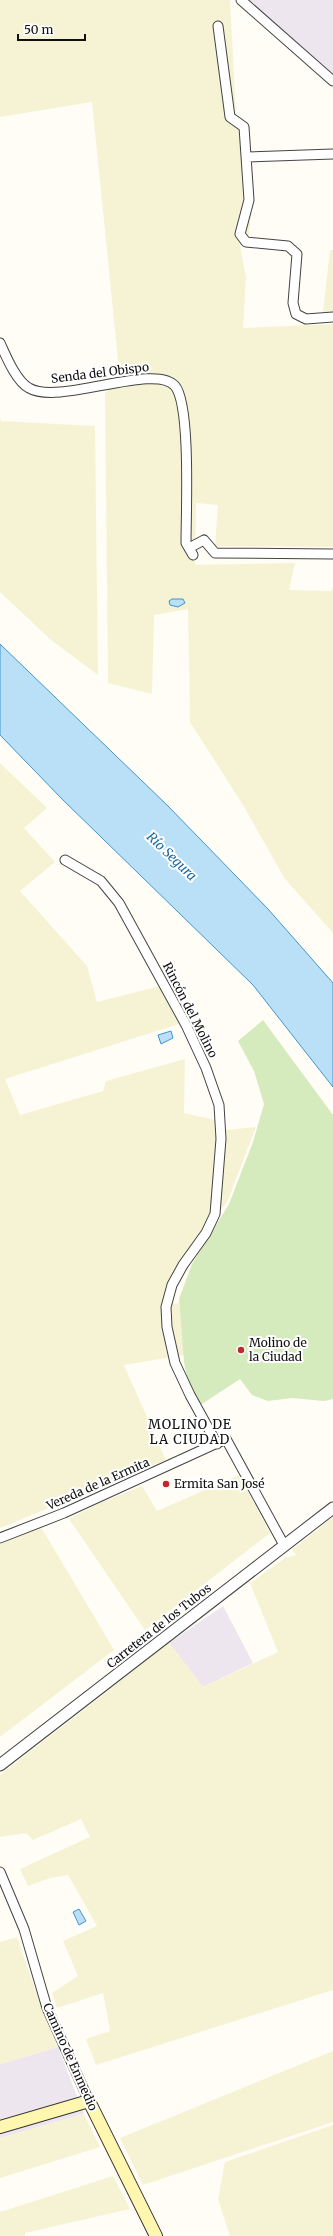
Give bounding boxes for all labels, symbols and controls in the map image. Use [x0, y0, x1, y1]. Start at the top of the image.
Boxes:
scale bar [18, 16, 85, 42]
text: 50 m [24, 22, 53, 37]
street label: Senda del Obispo [50, 359, 150, 386]
water label: Río Segura [143, 828, 200, 884]
street label: Rincón del Molino [160, 959, 221, 1060]
place label: Molino de la Ciudad [249, 1335, 307, 1364]
marker: Molino de la Ciudad [236, 1345, 246, 1355]
district label: MOLINO DE LA CIUDAD [148, 1416, 232, 1448]
street label: Vereda de la Ermita [43, 1454, 152, 1513]
place label: Ermita San José [174, 1476, 265, 1491]
marker: Ermita San José [161, 1479, 171, 1489]
street label: Carretera de los Tubos [104, 1580, 214, 1671]
street label: Camino de Enmedio [40, 2001, 101, 2113]

